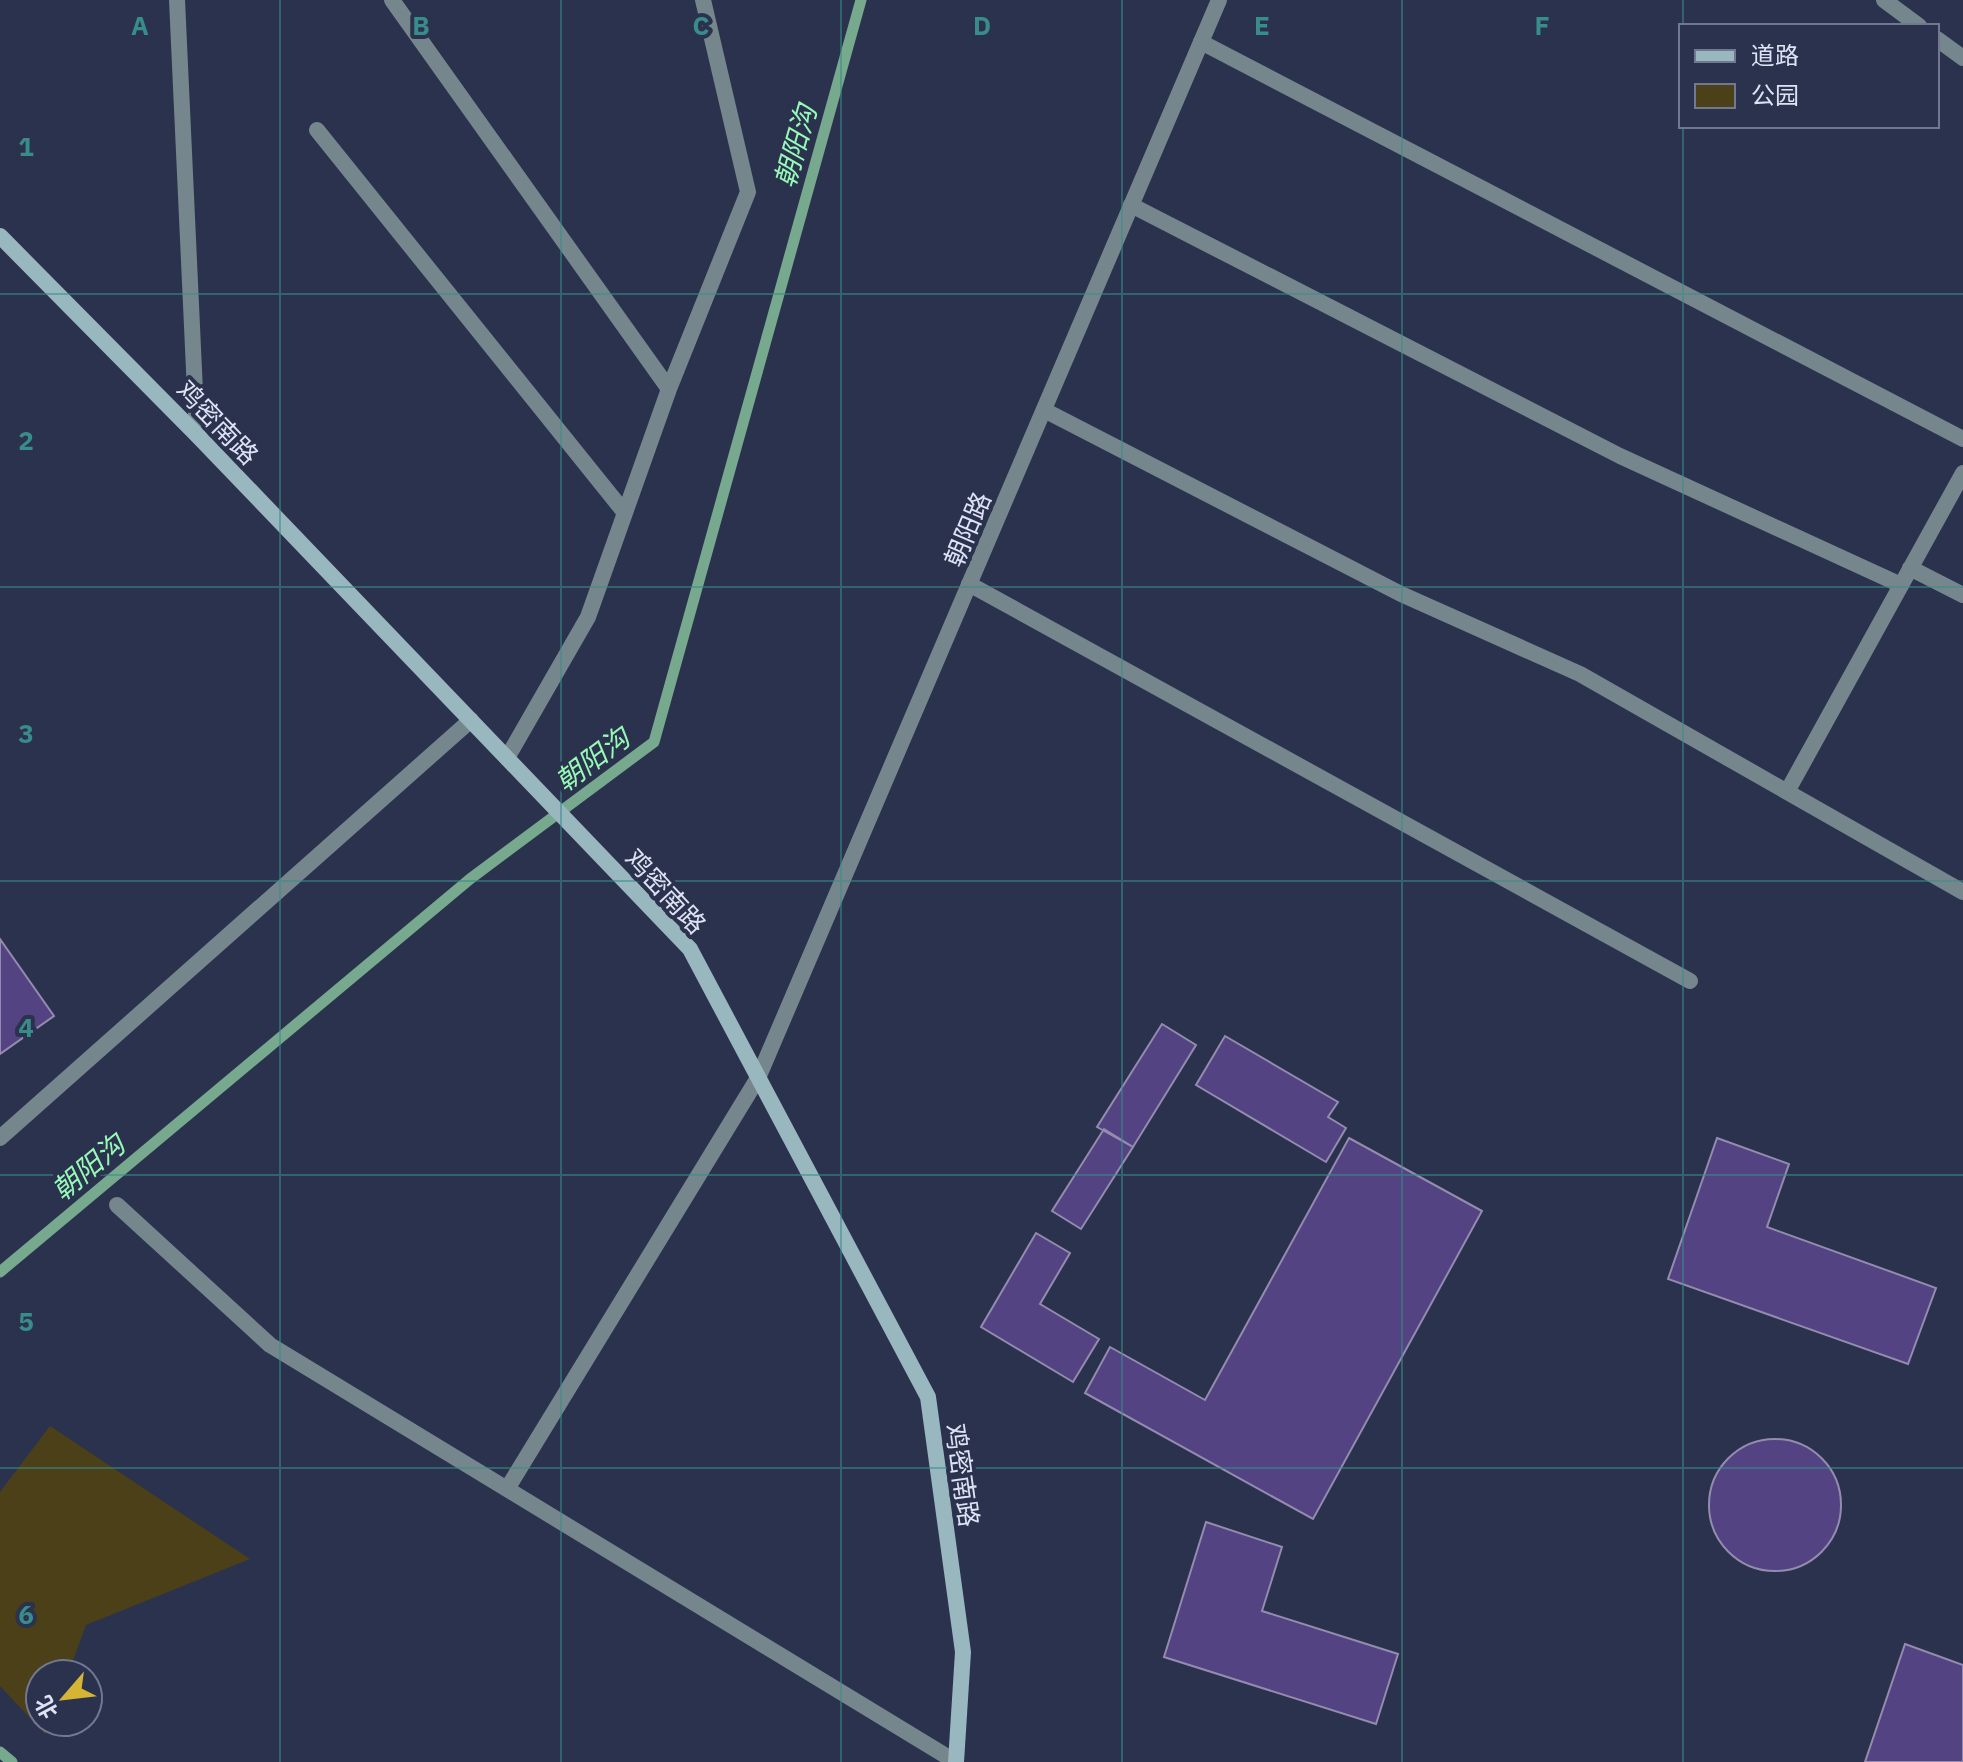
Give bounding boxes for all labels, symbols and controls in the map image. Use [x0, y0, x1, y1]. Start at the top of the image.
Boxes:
text: A [131, 8, 149, 42]
text: B [412, 8, 430, 42]
text: C [693, 8, 710, 42]
text: D [973, 8, 991, 42]
text: E [1254, 8, 1270, 42]
text: F [1534, 8, 1550, 42]
legend [1679, 24, 1939, 128]
text: 道路 [1751, 39, 1799, 71]
text: 公园 [1751, 79, 1799, 111]
water label: 朝阳沟 [766, 98, 825, 191]
text: 1 [18, 129, 34, 163]
street label: 鸡密南路 [170, 373, 266, 471]
text: 2 [18, 423, 34, 457]
street label: 朝阳路 [936, 486, 998, 572]
text: 3 [18, 716, 34, 750]
water label: 朝阳沟 [547, 717, 639, 799]
street label: 鸡密南路 [618, 841, 714, 941]
text: 4 [18, 1010, 34, 1044]
water label: 朝阳沟 [44, 1124, 134, 1208]
text: 5 [18, 1304, 34, 1338]
street label: 鸡密南路 [939, 1421, 987, 1529]
text: 6 [18, 1597, 34, 1631]
north arrow [24, 1658, 104, 1738]
text: 北 [28, 1691, 64, 1724]

